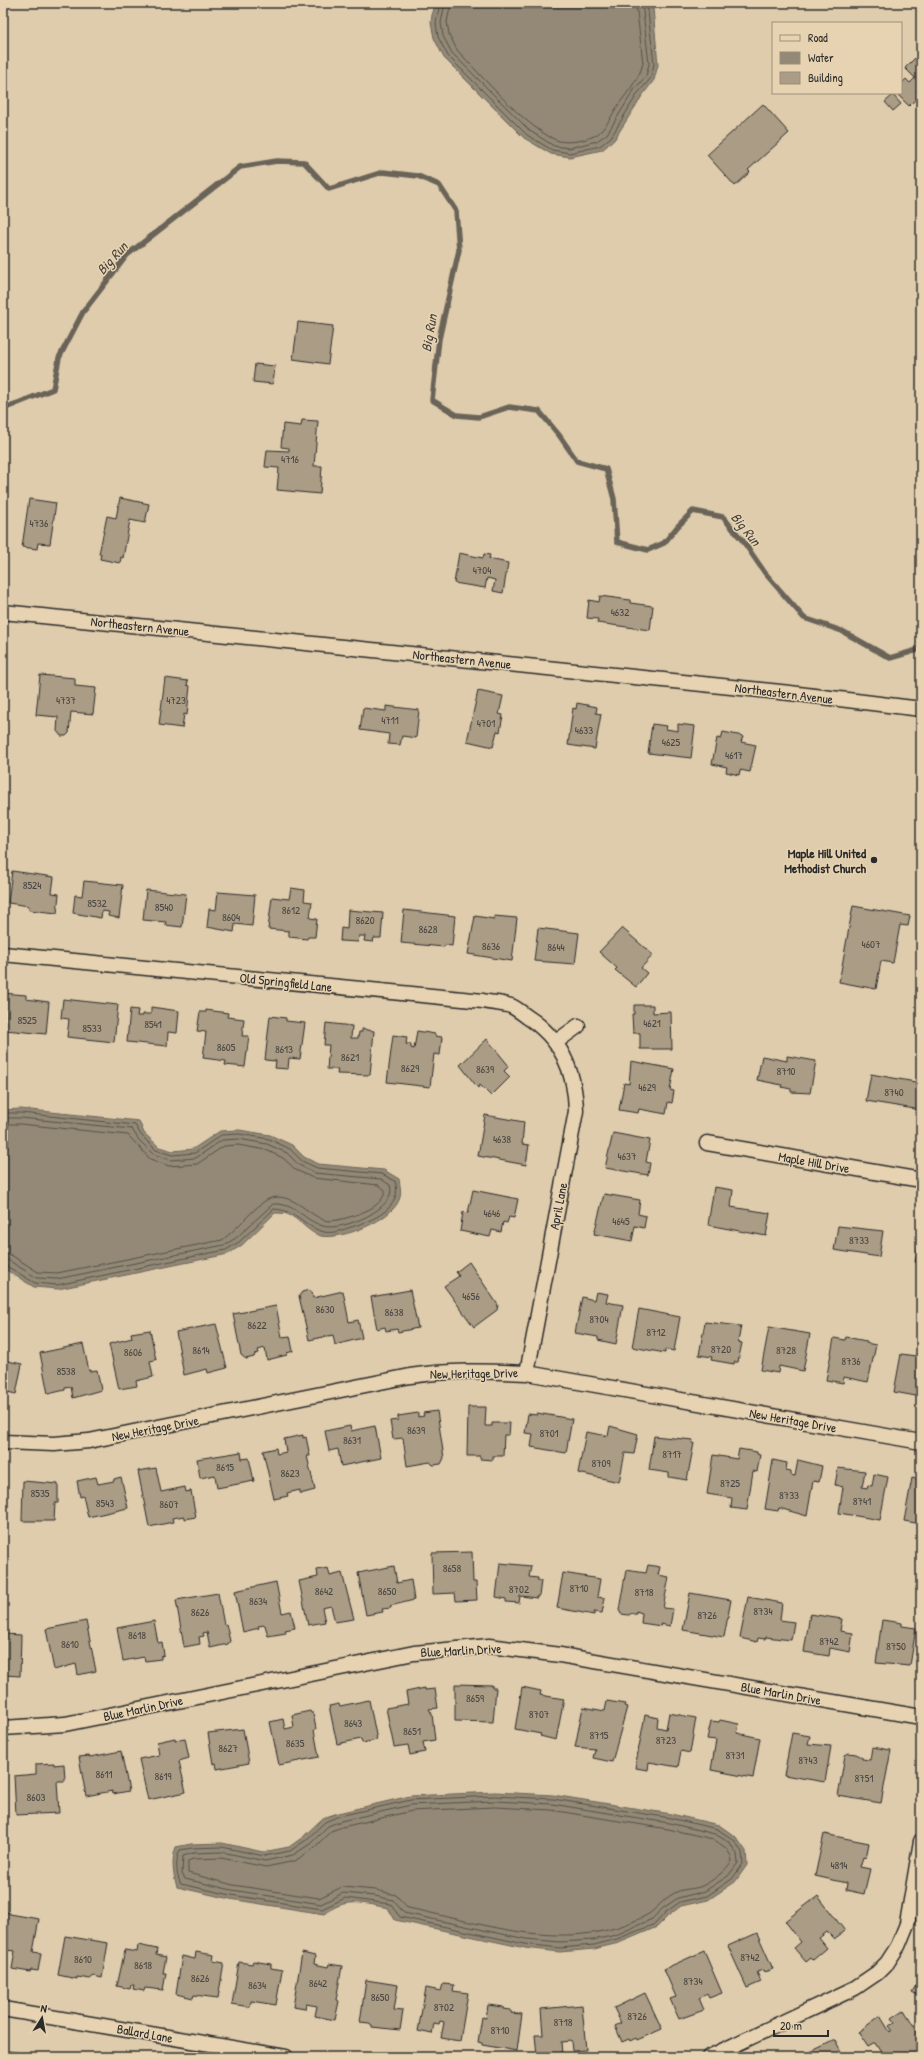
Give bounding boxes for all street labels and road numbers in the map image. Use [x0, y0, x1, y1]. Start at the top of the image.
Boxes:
street label: Northeastern Avenue [90, 612, 190, 640]
street label: Northeastern Avenue [412, 645, 512, 673]
street label: Northeastern Avenue [734, 678, 834, 708]
street label: Old Springfield Lane [239, 968, 333, 996]
street label: Maple Hill Drive [777, 1147, 851, 1177]
street label: April Lane [545, 1181, 571, 1231]
street label: New Heritage Drive [430, 1363, 518, 1383]
street label: New Heritage Drive [748, 1403, 838, 1437]
street label: New Heritage Drive [110, 1411, 200, 1445]
street label: Blue Marlin Drive [420, 1639, 502, 1661]
street label: Blue Marlin Drive [740, 1677, 822, 1709]
street label: Blue Marlin Drive [102, 1691, 184, 1725]
street label: Ballard Lane [116, 2019, 174, 2047]

